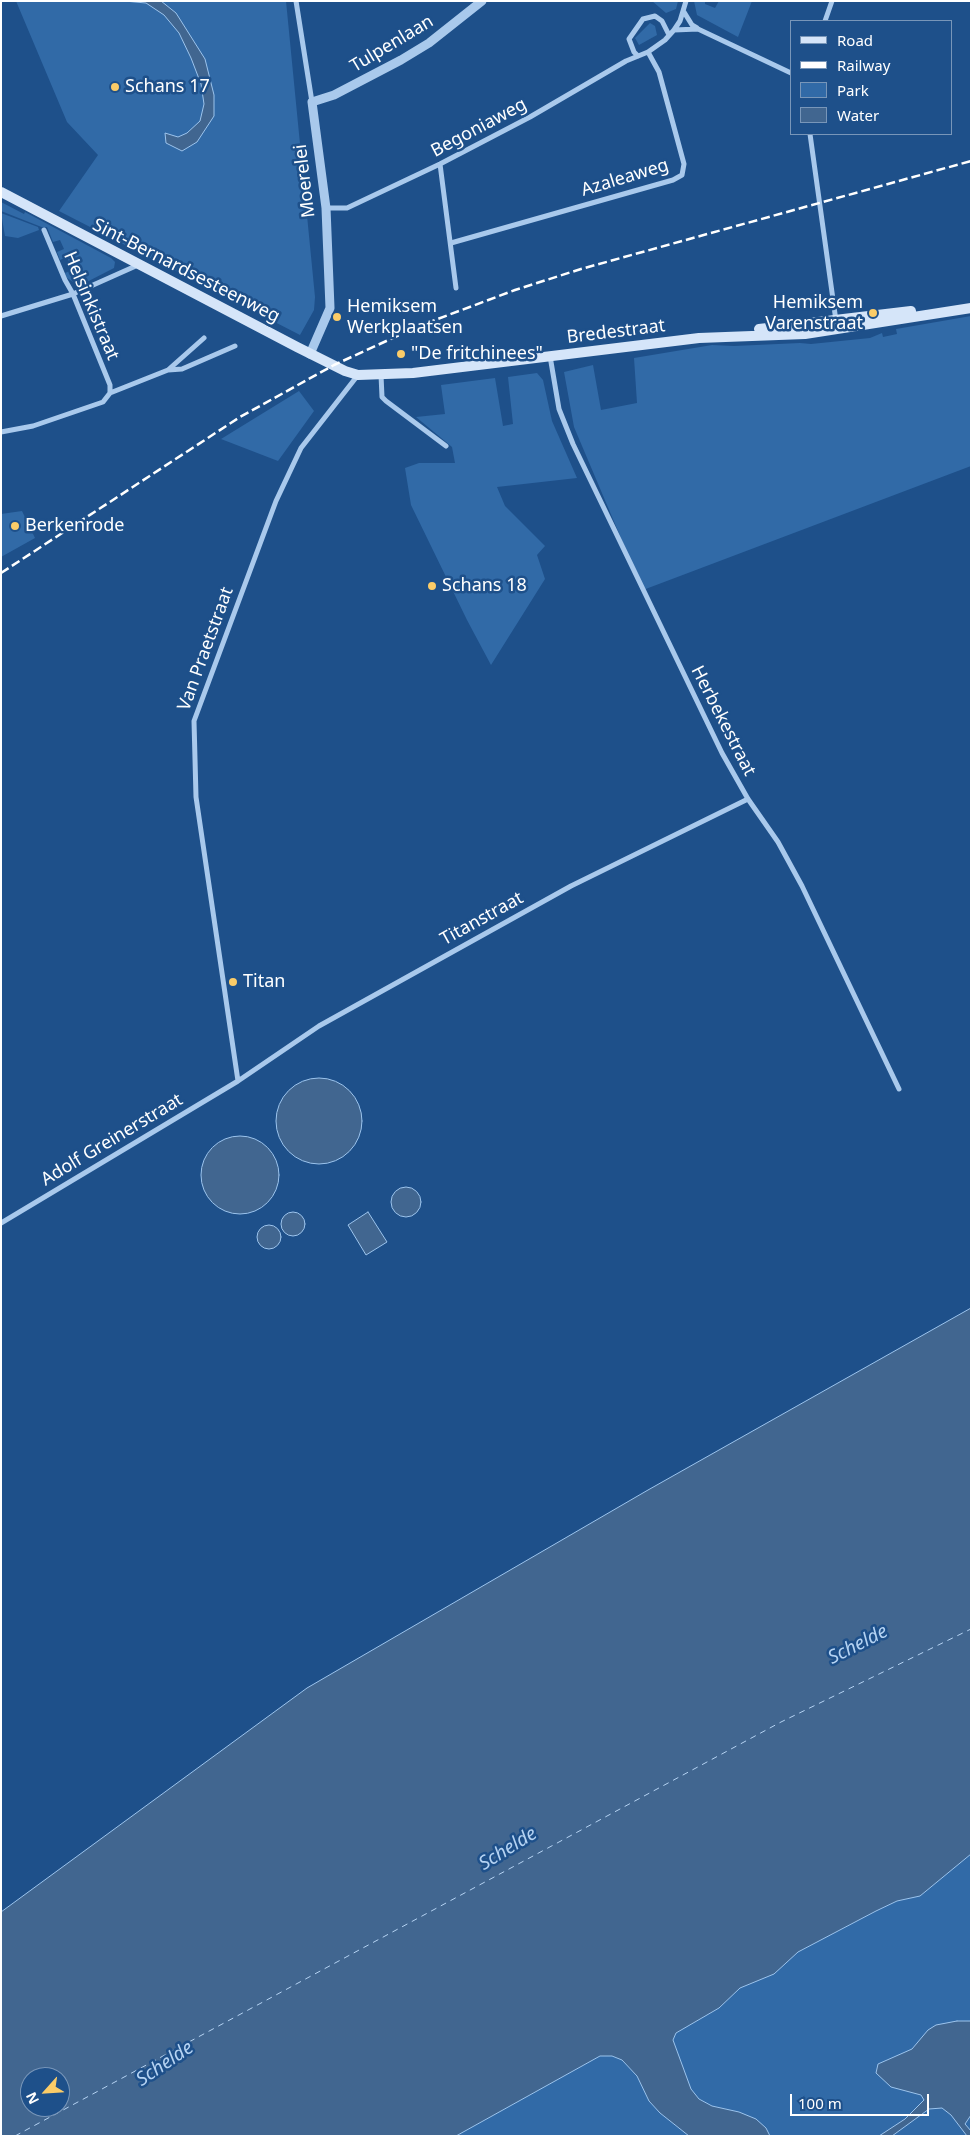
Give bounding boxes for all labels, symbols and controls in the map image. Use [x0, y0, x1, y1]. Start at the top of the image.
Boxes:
street label: Tulpenlaan [346, 11, 438, 77]
legend [790, 20, 952, 135]
text: Road [837, 30, 873, 50]
text: Railway [837, 55, 890, 75]
place label: Schans 17 [125, 76, 210, 98]
text: Park [837, 80, 869, 100]
marker: Schans 17 [109, 81, 121, 93]
street label: Begoniaweg [428, 94, 530, 162]
text: Water [837, 105, 879, 125]
street label: Moerelei [290, 143, 320, 219]
street label: Azaleaweg [579, 154, 671, 202]
street label: Sint-Bernardsesteenweg [89, 214, 283, 328]
street label: Helsinkistraat [58, 249, 124, 363]
place label: Hemiksem Varenstraat [765, 292, 863, 334]
place label: Hemiksem Werkplaatsen [347, 296, 463, 338]
marker: Hemiksem Varenstraat [867, 307, 879, 319]
marker: Hemiksem Werkplaatsen [331, 311, 343, 323]
street label: Bredestraat [566, 315, 666, 349]
place label: "De fritchinees" [411, 343, 543, 365]
marker: "De fritchinees" [395, 348, 407, 360]
place label: Berkenrode [25, 515, 124, 537]
marker: Berkenrode [9, 520, 21, 532]
place label: Schans 18 [442, 575, 527, 597]
marker: Schans 18 [426, 580, 438, 592]
street label: Van Praetstraat [174, 584, 238, 714]
street label: Herbekestraat [686, 662, 760, 780]
street label: Titanstraat [437, 887, 527, 951]
place label: Titan [243, 971, 285, 993]
marker: Titan [227, 976, 239, 988]
street label: Adolf Greinerstraat [37, 1089, 187, 1191]
water label: Schelde [824, 1620, 892, 1670]
water label: Schelde [475, 1822, 541, 1876]
water label: Schelde [132, 2037, 198, 2091]
north arrow [20, 2067, 70, 2117]
scale bar [792, 2084, 931, 2116]
text: N [21, 2089, 43, 2108]
text: 100 m [798, 2093, 842, 2113]

